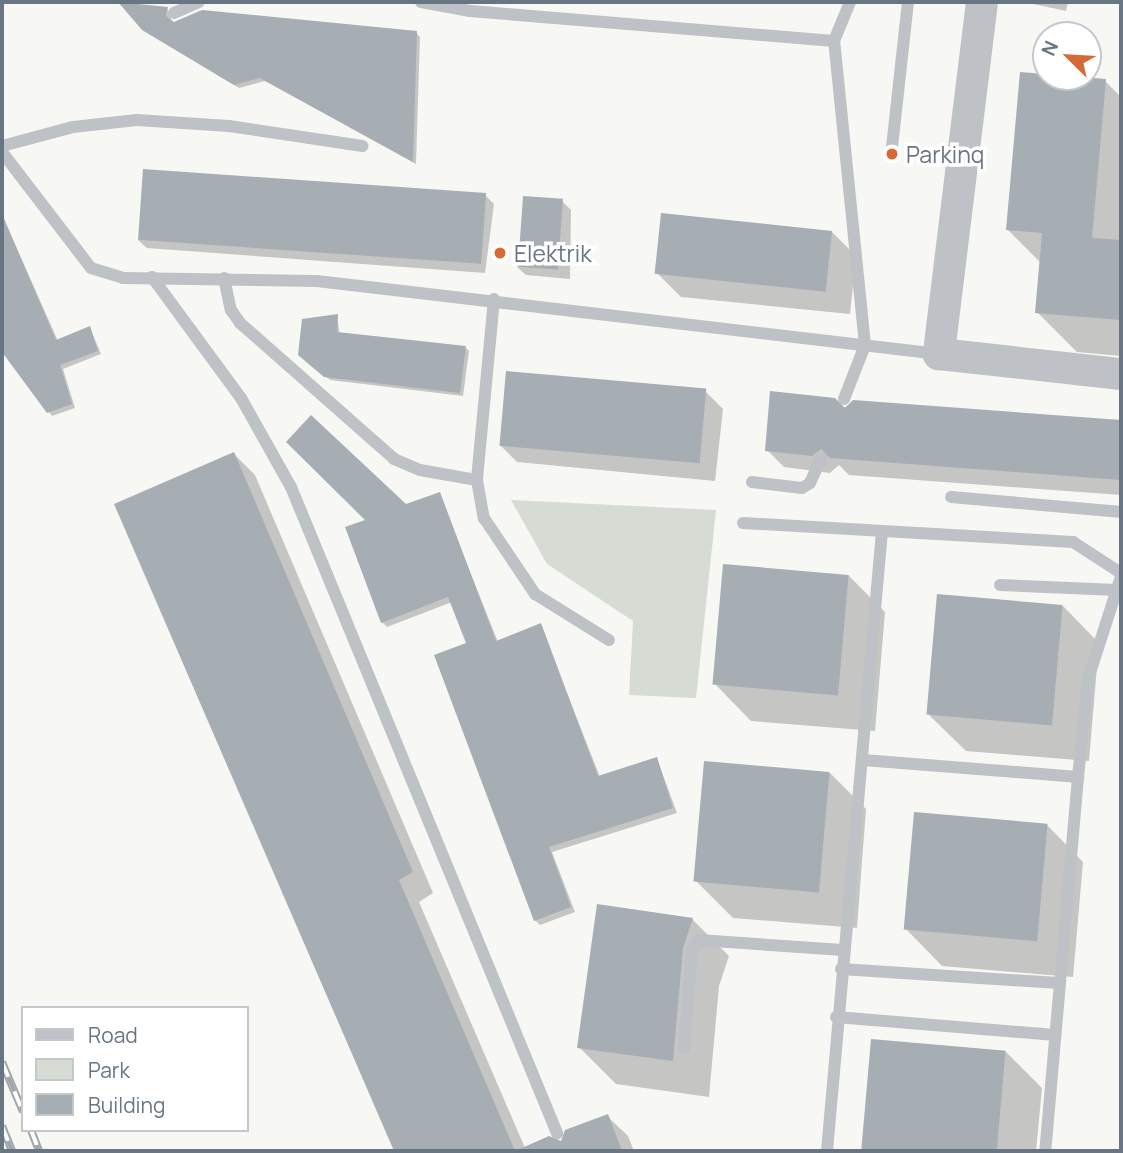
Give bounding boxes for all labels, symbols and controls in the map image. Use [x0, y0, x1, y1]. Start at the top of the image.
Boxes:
north arrow [1032, 21, 1102, 91]
text: N [1035, 37, 1064, 60]
place label: Parkinq [906, 140, 984, 168]
marker: Parkinq [884, 146, 900, 162]
place label: Elektrik [514, 239, 592, 267]
marker: Elektrik [492, 245, 508, 261]
legend [21, 1006, 248, 1132]
text: Road [88, 1021, 138, 1049]
text: Park [88, 1056, 130, 1084]
text: Building [88, 1091, 165, 1119]

